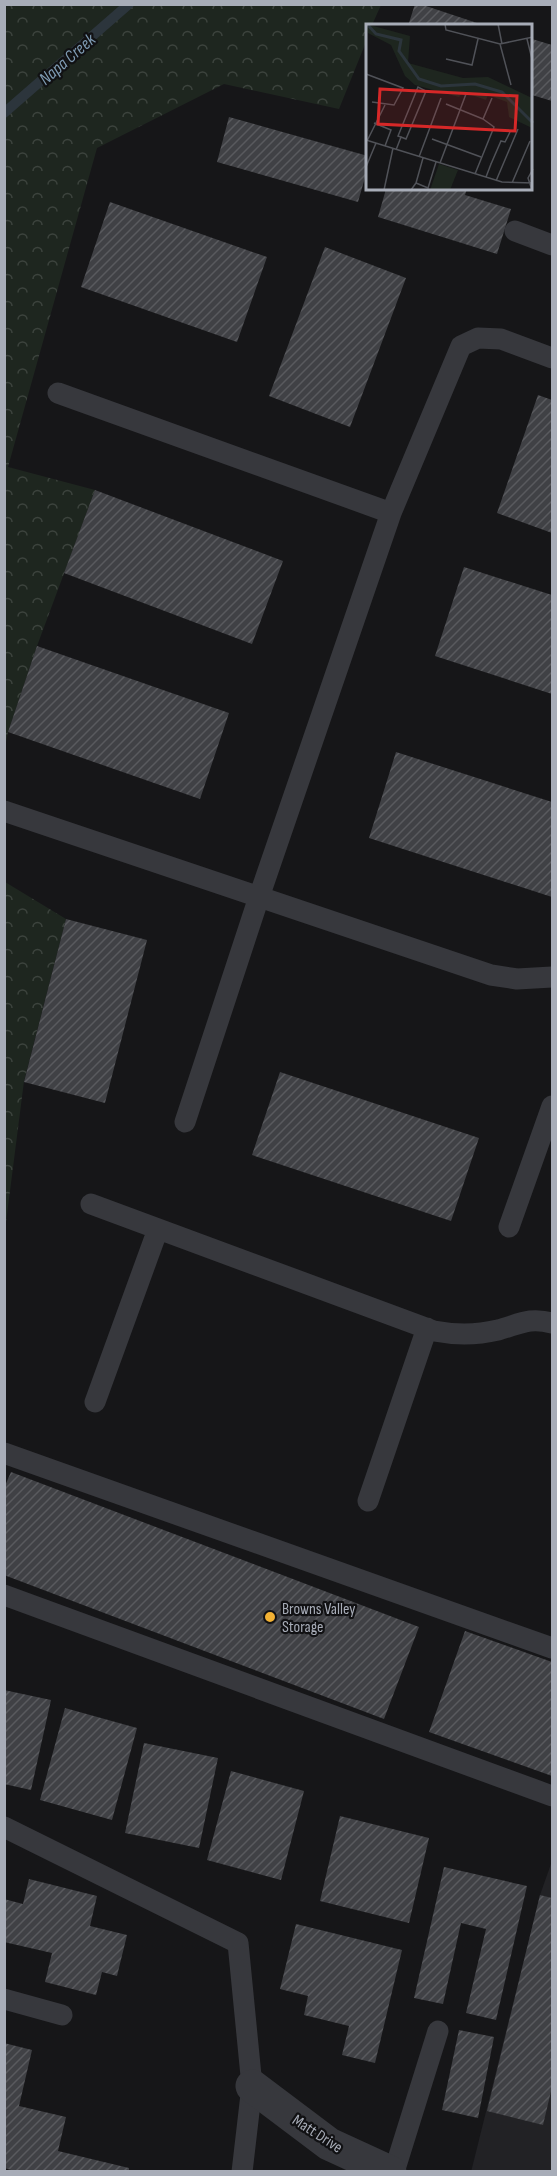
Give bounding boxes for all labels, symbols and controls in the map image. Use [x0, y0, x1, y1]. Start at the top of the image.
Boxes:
inset map [366, 24, 533, 190]
water label: Napa Creek [35, 28, 101, 90]
place label: Browns Valley Storage [282, 1600, 355, 1637]
marker: Browns Valley Storage [263, 1610, 277, 1624]
street label: Matt Drive [289, 2111, 346, 2157]

